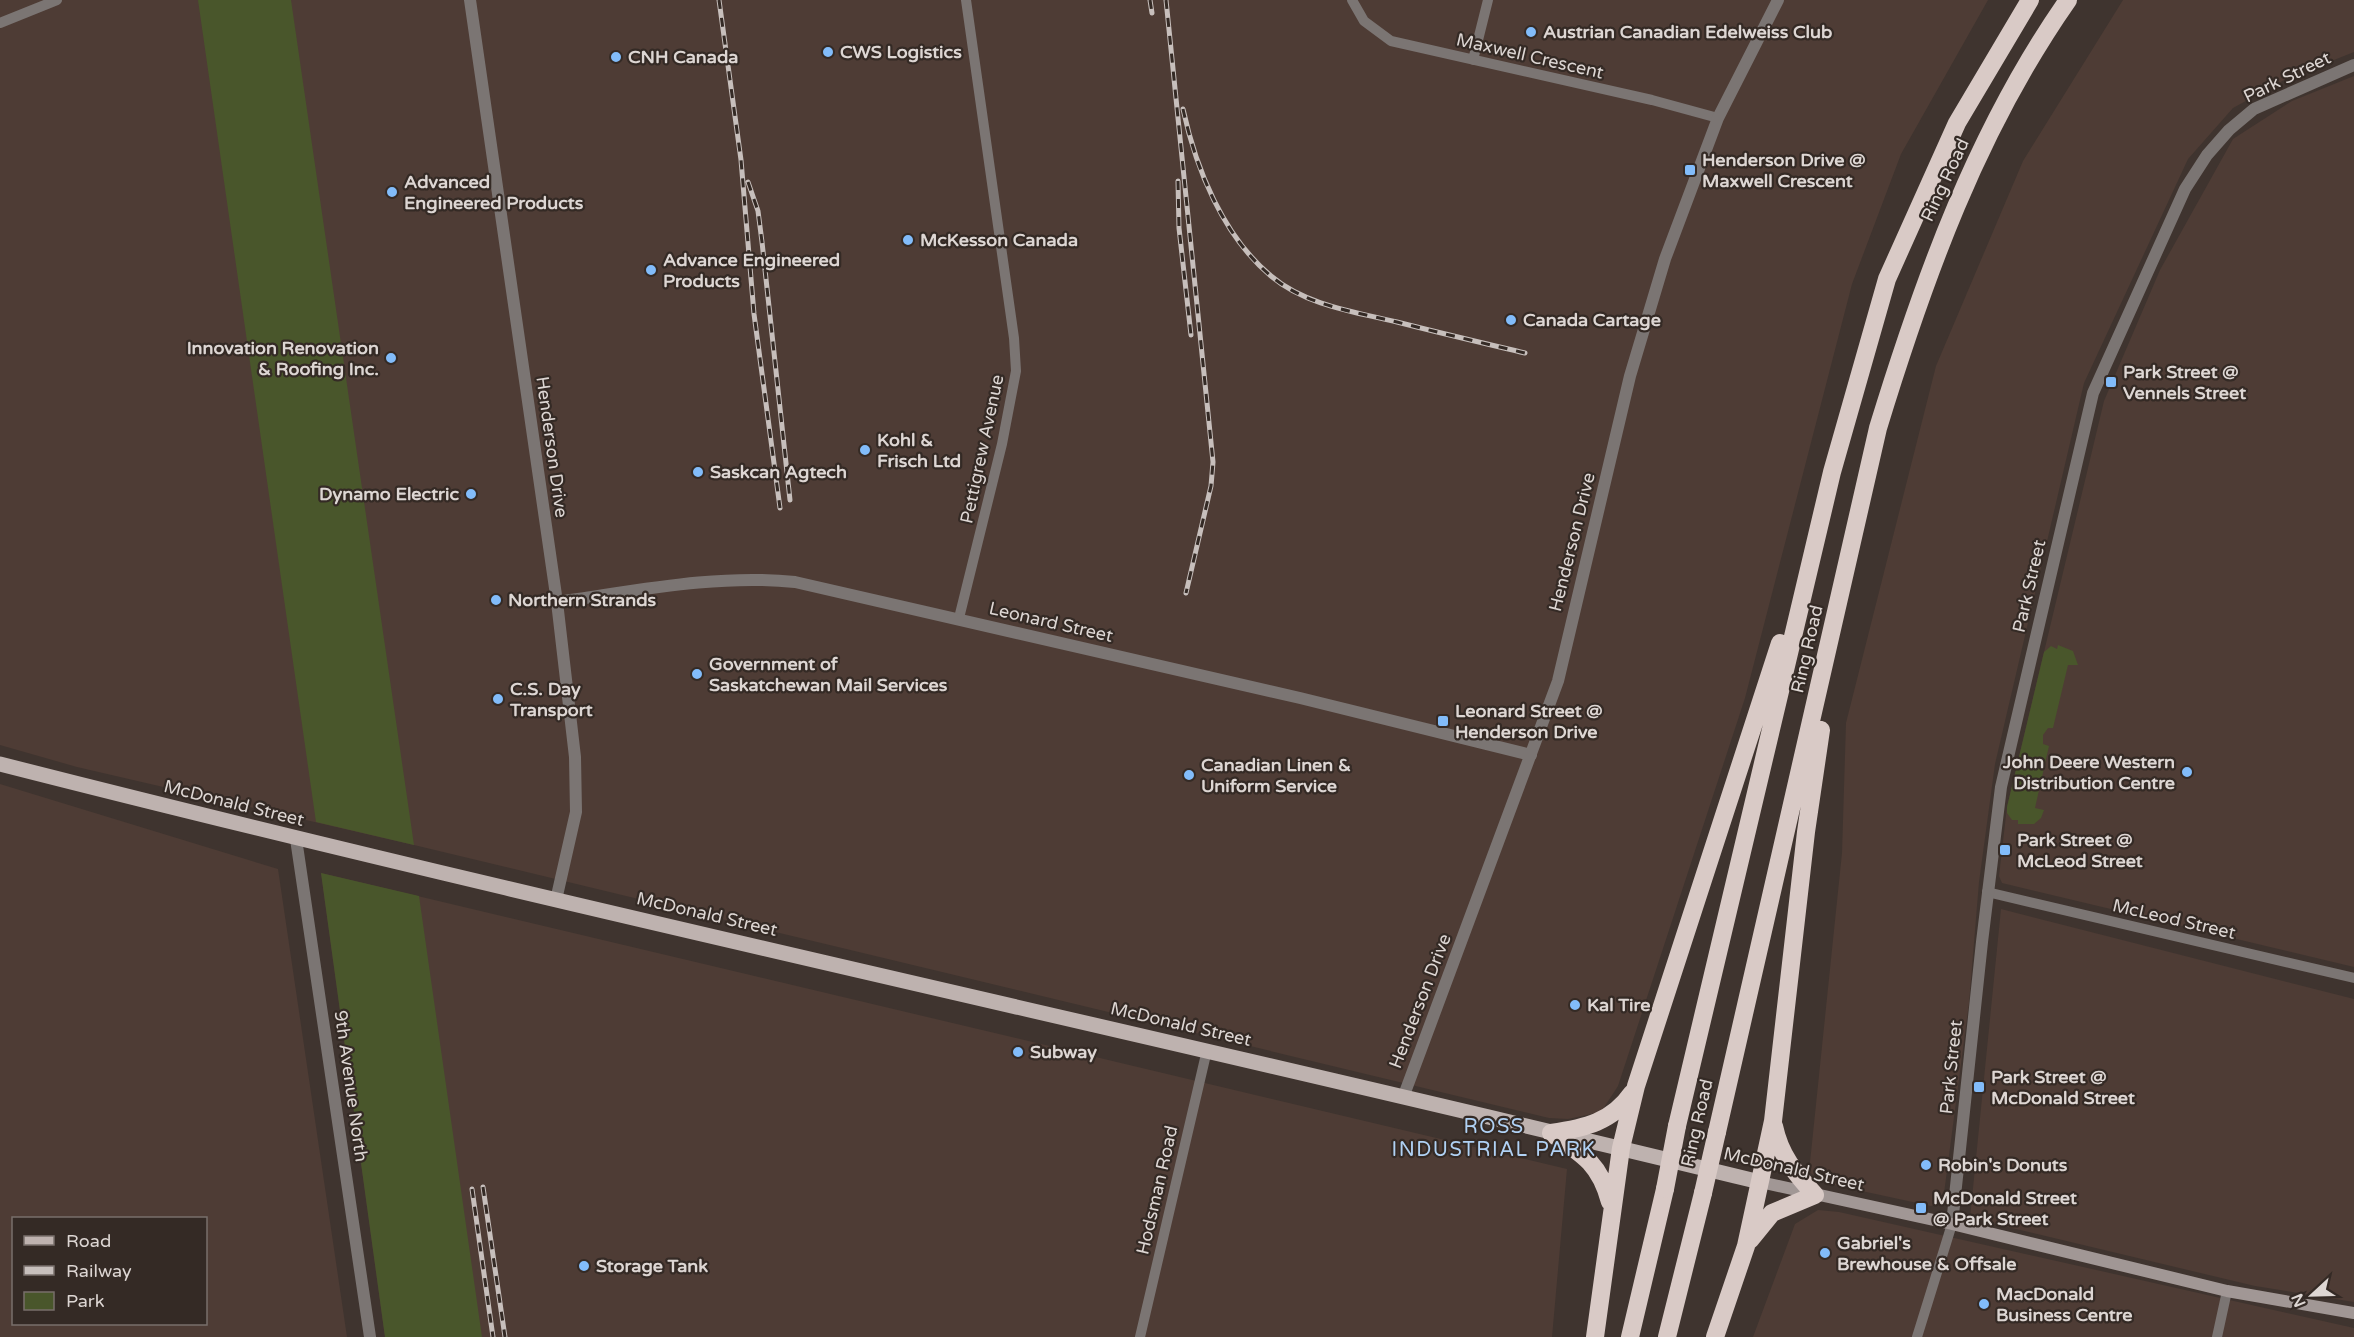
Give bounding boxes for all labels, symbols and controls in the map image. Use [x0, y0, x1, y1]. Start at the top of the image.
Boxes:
place label: Austrian Canadian Edelweiss Club [1543, 21, 1832, 43]
marker: Austrian Canadian Edelweiss Club [1524, 25, 1538, 39]
street label: Maxwell Crescent [1454, 28, 1606, 84]
place label: CWS Logistics [840, 41, 962, 63]
marker: CWS Logistics [821, 45, 835, 59]
place label: CNH Canada [628, 46, 738, 68]
street label: Park Street [2240, 46, 2334, 108]
marker: CNH Canada [609, 50, 623, 64]
street label: Ring Road [1916, 135, 1974, 225]
place label: Henderson Drive @ Maxwell Crescent [1702, 149, 1865, 192]
marker: Henderson Drive @ Maxwell Crescent [1683, 163, 1697, 177]
place label: Advanced Engineered Products [404, 171, 584, 214]
marker: Advanced Engineered Products [385, 185, 399, 199]
place label: McKesson Canada [920, 229, 1078, 251]
marker: McKesson Canada [901, 233, 915, 247]
place label: Advance Engineered Products [663, 249, 840, 292]
marker: Advance Engineered Products [644, 263, 658, 277]
place label: Canada Cartage [1523, 309, 1661, 331]
marker: Canada Cartage [1504, 313, 1518, 327]
place label: Innovation Renovation & Roofing Inc. [187, 337, 379, 380]
marker: Innovation Renovation & Roofing Inc. [384, 351, 398, 365]
place label: Park Street @ Vennels Street [2123, 361, 2246, 404]
street label: Pettigrew Avenue [955, 373, 1009, 525]
street label: Henderson Drive [531, 375, 573, 519]
marker: Park Street @ Vennels Street [2104, 375, 2118, 389]
place label: Kohl & Frisch Ltd [877, 429, 961, 472]
marker: Kohl & Frisch Ltd [858, 443, 872, 457]
place label: Saskcan Agtech [710, 461, 847, 483]
marker: Saskcan Agtech [691, 465, 705, 479]
street label: Henderson Drive [1544, 470, 1600, 614]
place label: Dynamo Electric [319, 483, 459, 505]
marker: Dynamo Electric [464, 487, 478, 501]
street label: Park Street [2008, 537, 2050, 635]
place label: Northern Strands [508, 589, 656, 611]
marker: Northern Strands [489, 593, 503, 607]
street label: Leonard Street [987, 597, 1115, 647]
street label: Ring Road [1786, 603, 1828, 695]
place label: Government of Saskatchewan Mail Services [709, 653, 948, 696]
marker: Government of Saskatchewan Mail Services [690, 667, 704, 681]
place label: C.S. Day Transport [509, 678, 593, 721]
marker: C.S. Day Transport [491, 692, 505, 706]
place label: Leonard Street @ Henderson Drive [1455, 700, 1603, 743]
marker: Leonard Street @ Henderson Drive [1436, 714, 1450, 728]
place label: John Deere Western Distribution Centre [2002, 751, 2175, 794]
place label: Canadian Linen & Uniform Service [1201, 754, 1351, 797]
marker: John Deere Western Distribution Centre [2180, 765, 2194, 779]
marker: Canadian Linen & Uniform Service [1182, 768, 1196, 782]
street label: McDonald Street [162, 775, 307, 831]
place label: Park Street @ McLeod Street [2017, 829, 2143, 872]
marker: Park Street @ McLeod Street [1998, 843, 2012, 857]
street label: McDonald Street [634, 887, 780, 941]
street label: McLeod Street [2110, 894, 2238, 944]
street label: Henderson Drive [1384, 931, 1456, 1071]
place label: Kal Tire [1587, 994, 1650, 1016]
street label: McDonald Street [1108, 997, 1254, 1051]
marker: Kal Tire [1568, 998, 1582, 1012]
street label: 9th Avenue North [329, 1009, 373, 1163]
street label: Park Street [1935, 1019, 1967, 1115]
place label: Subway [1030, 1041, 1097, 1063]
marker: Subway [1011, 1045, 1025, 1059]
place label: Park Street @ McDonald Street [1991, 1066, 2135, 1109]
street label: Ring Road [1676, 1077, 1718, 1169]
marker: Park Street @ McDonald Street [1972, 1080, 1986, 1094]
district label: ROSS INDUSTRIAL PARK [1392, 1115, 1596, 1162]
street label: Hodsman Road [1131, 1123, 1183, 1257]
street label: McDonald Street [1721, 1142, 1867, 1196]
place label: Robin's Donuts [1938, 1154, 2068, 1176]
marker: Robin's Donuts [1919, 1158, 1933, 1172]
place label: McDonald Street @ Park Street [1933, 1187, 2077, 1230]
marker: McDonald Street @ Park Street [1914, 1201, 1928, 1215]
legend [12, 1217, 207, 1325]
text: Road [66, 1230, 111, 1252]
place label: Gabriel's Brewhouse & Offsale [1837, 1232, 2017, 1275]
marker: Gabriel's Brewhouse & Offsale [1818, 1246, 1832, 1260]
place label: Storage Tank [596, 1255, 708, 1277]
marker: Storage Tank [577, 1259, 591, 1273]
text: Railway [66, 1260, 132, 1282]
north arrow [2282, 1265, 2342, 1325]
place label: MacDonald Business Centre [1996, 1283, 2132, 1326]
text: Park [66, 1290, 105, 1312]
text: N [2287, 1291, 2311, 1310]
marker: MacDonald Business Centre [1977, 1297, 1991, 1311]

